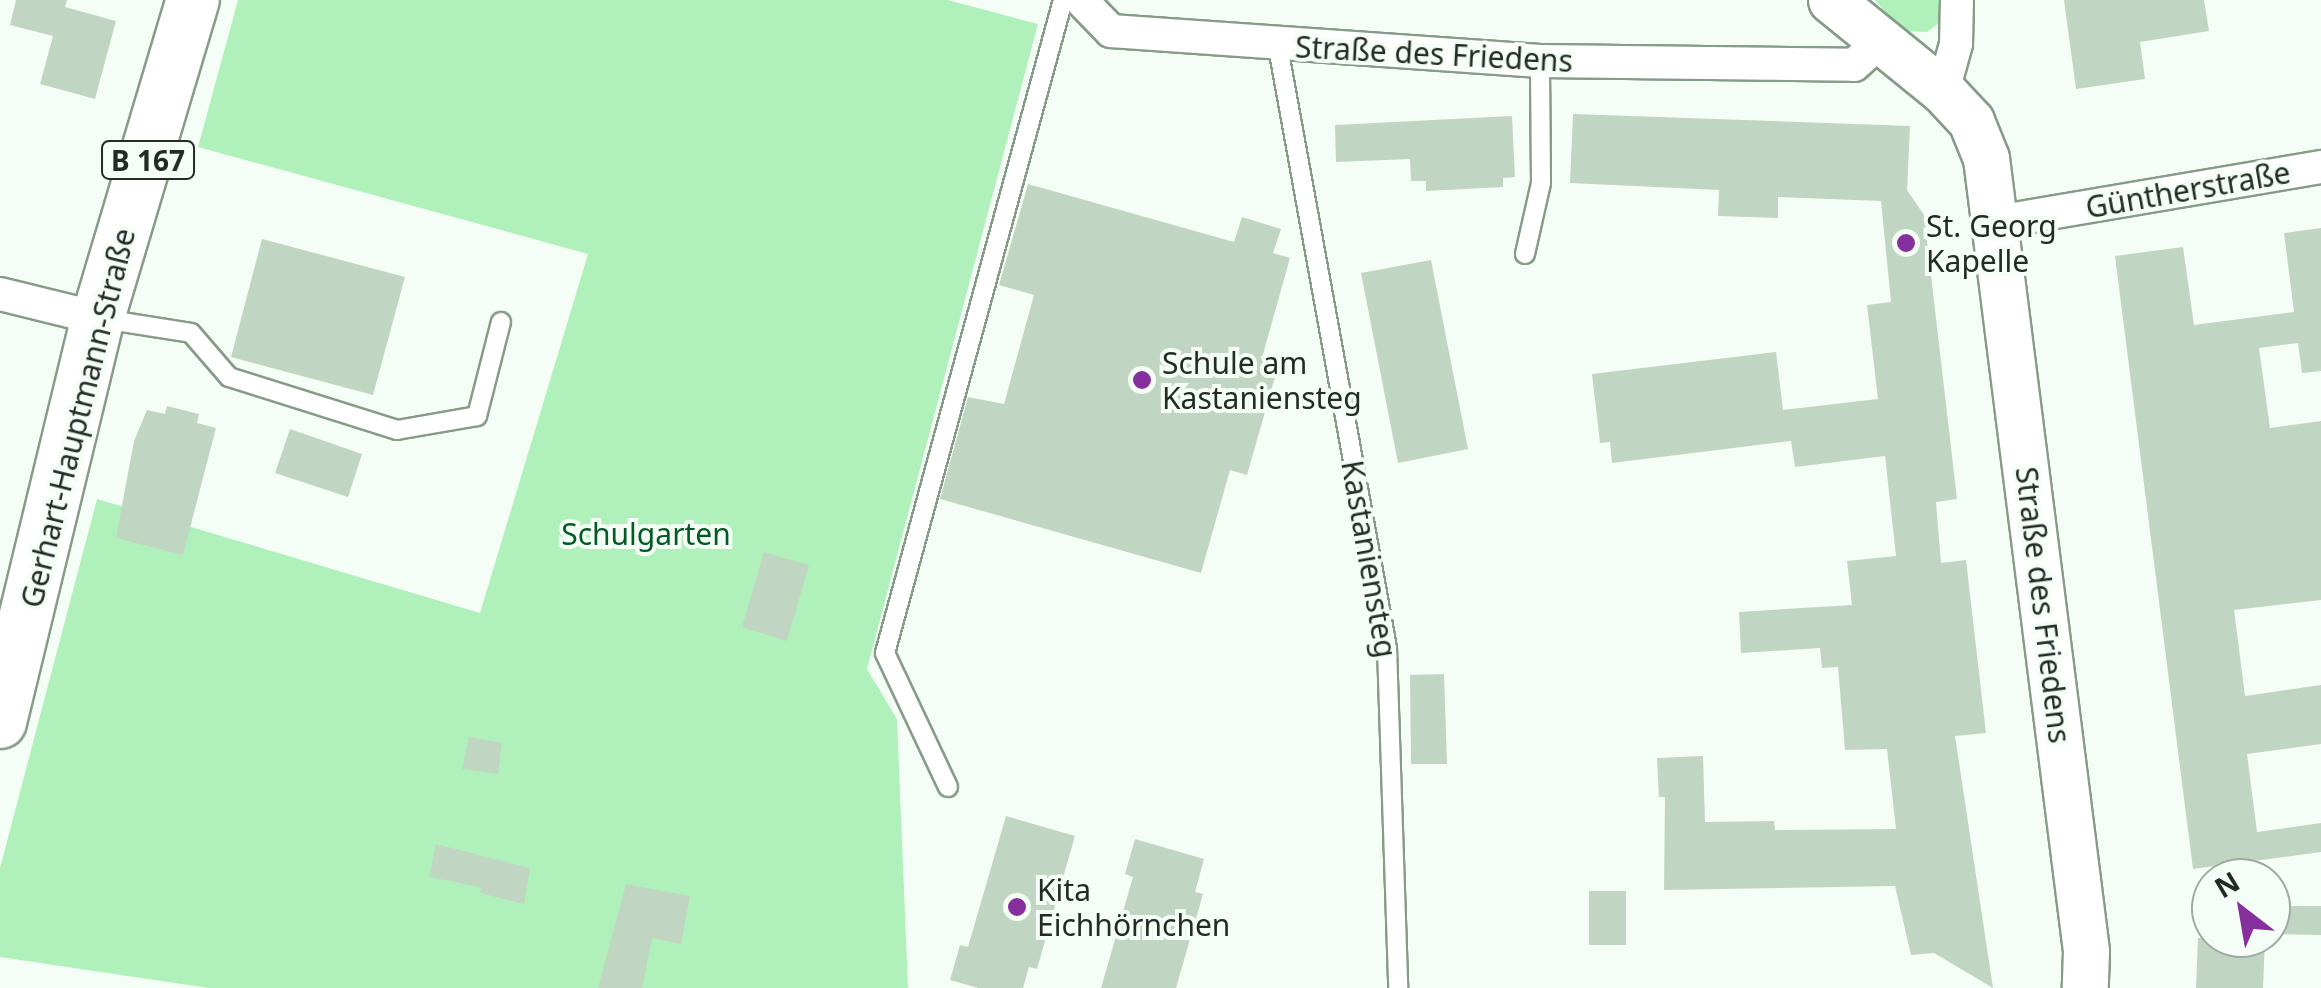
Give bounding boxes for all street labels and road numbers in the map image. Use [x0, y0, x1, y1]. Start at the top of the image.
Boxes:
street label: Straße des Friedens [1294, 29, 1574, 79]
road number: B 167 [100, 137, 196, 183]
street label: Güntherstraße [2083, 154, 2293, 226]
street label: Gerhart-Hauptmann-Straße [13, 225, 143, 611]
street label: Kastaniensteg [1334, 458, 1404, 660]
street label: Straße des Friedens [2008, 465, 2078, 745]

